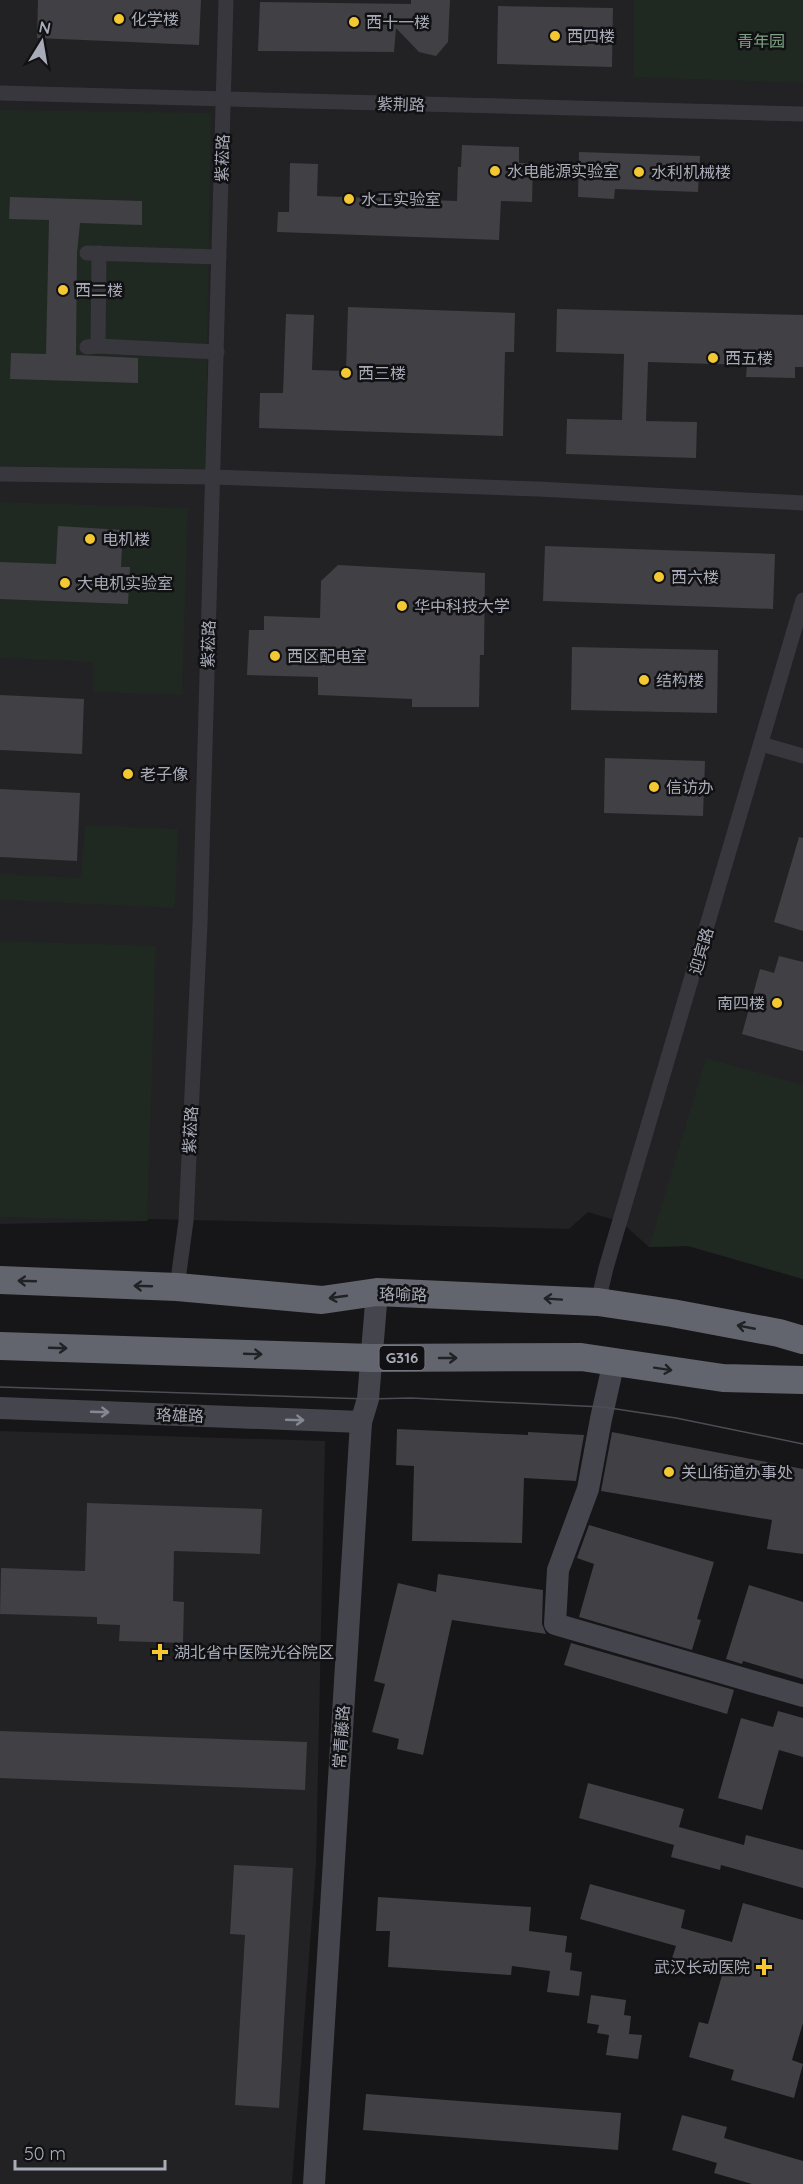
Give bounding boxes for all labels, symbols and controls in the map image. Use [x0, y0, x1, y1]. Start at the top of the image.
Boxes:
place label: 化学楼 [131, 9, 179, 29]
north arrow [12, 12, 72, 72]
marker: 化学楼 [112, 12, 126, 26]
place label: 西十一楼 [366, 12, 430, 32]
marker: 西十一楼 [347, 15, 361, 29]
text: N [37, 16, 53, 38]
place label: 西四楼 [567, 26, 615, 46]
marker: 西四楼 [548, 29, 562, 43]
park label: 青年园 [737, 31, 785, 51]
street label: 紫荆路 [377, 93, 425, 115]
street label: 紫菘路 [211, 134, 233, 182]
place label: 水电能源实验室 [507, 161, 619, 181]
place label: 水利机械楼 [651, 162, 731, 182]
marker: 水电能源实验室 [488, 164, 502, 178]
marker: 水利机械楼 [632, 165, 646, 179]
place label: 水工实验室 [361, 189, 441, 209]
marker: 水工实验室 [342, 192, 356, 206]
place label: 西二楼 [75, 280, 123, 300]
marker: 西二楼 [56, 283, 70, 297]
place label: 西五楼 [725, 348, 773, 368]
marker: 西五楼 [706, 351, 720, 365]
place label: 西三楼 [358, 363, 406, 383]
marker: 西三楼 [339, 366, 353, 380]
place label: 电机楼 [102, 529, 150, 549]
marker: 电机楼 [83, 532, 97, 546]
place label: 西六楼 [671, 567, 719, 587]
marker: 西六楼 [652, 570, 666, 584]
place label: 大电机实验室 [77, 573, 173, 593]
marker: 大电机实验室 [58, 576, 72, 590]
place label: 华中科技大学 [414, 596, 510, 616]
marker: 华中科技大学 [395, 599, 409, 613]
street label: 紫菘路 [197, 620, 219, 668]
place label: 西区配电室 [287, 646, 367, 666]
marker: 西区配电室 [268, 649, 282, 663]
place label: 结构楼 [656, 670, 704, 690]
marker: 结构楼 [637, 673, 651, 687]
place label: 老子像 [140, 764, 188, 784]
marker: 老子像 [121, 767, 135, 781]
place label: 信访办 [666, 777, 714, 797]
marker: 信访办 [647, 780, 661, 794]
street label: 迎宾路 [685, 925, 717, 977]
place label: 南四楼 [717, 993, 765, 1013]
marker: 南四楼 [770, 996, 784, 1010]
street label: 紫菘路 [179, 1106, 201, 1154]
one-way arrow [18, 1275, 38, 1286]
one-way arrow [134, 1280, 154, 1291]
street label: 珞喻路 [379, 1284, 427, 1304]
one-way arrow [328, 1292, 348, 1303]
one-way arrow [544, 1293, 564, 1304]
one-way arrow [737, 1321, 756, 1332]
one-way arrow [48, 1342, 68, 1353]
road number: G316 [380, 1346, 424, 1370]
one-way arrow [243, 1349, 263, 1360]
one-way arrow [438, 1352, 458, 1364]
one-way arrow [653, 1363, 673, 1374]
street label: 珞雄路 [156, 1404, 204, 1426]
one-way arrow [90, 1406, 110, 1417]
one-way arrow [285, 1414, 305, 1425]
place label: 关山街道办事处 [681, 1462, 793, 1482]
marker: 关山街道办事处 [662, 1465, 676, 1479]
place label: 湖北省中医院光谷院区 [174, 1642, 334, 1662]
marker: 湖北省中医院光谷院区 [151, 1643, 169, 1661]
street label: 常青藤路 [329, 1704, 353, 1770]
place label: 武汉长动医院 [654, 1957, 750, 1977]
marker: 武汉长动医院 [755, 1958, 773, 1976]
scale bar [15, 2133, 165, 2171]
text: 50 m [24, 2142, 66, 2165]

